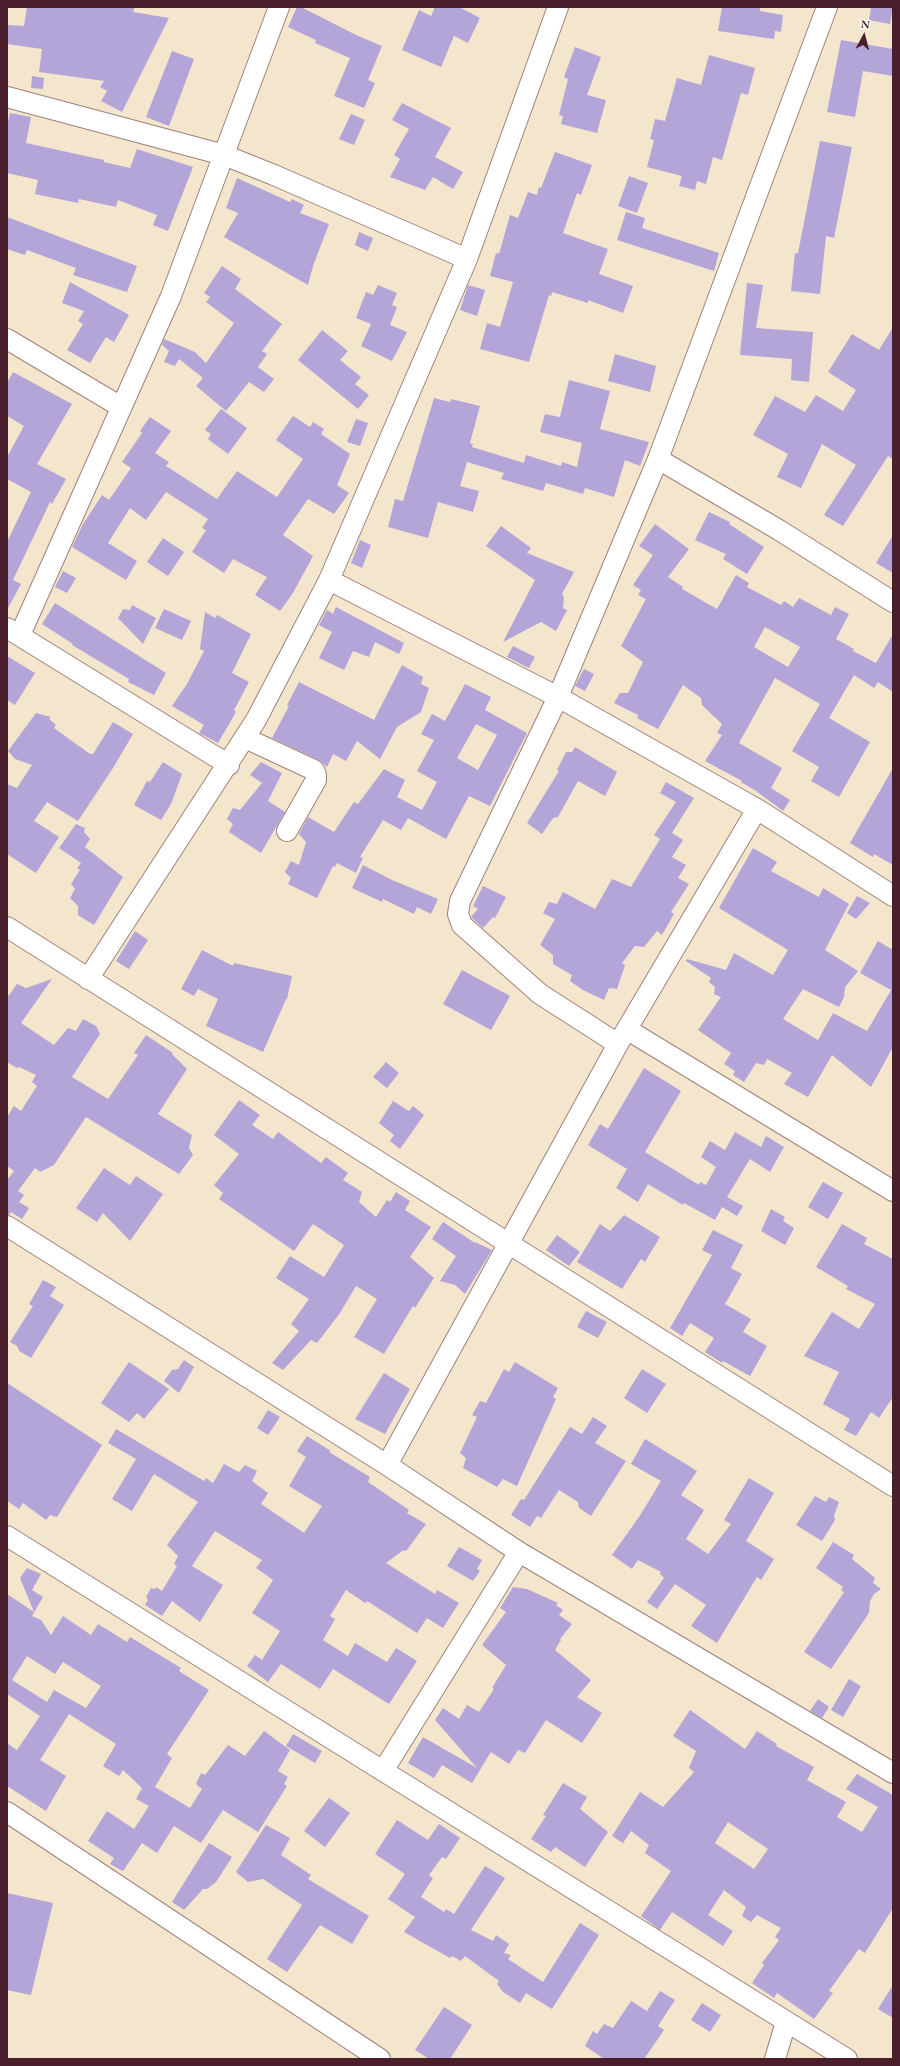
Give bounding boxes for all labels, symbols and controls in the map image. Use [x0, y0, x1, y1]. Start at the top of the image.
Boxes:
north arrow [844, 16, 884, 56]
text: N [860, 17, 871, 32]

